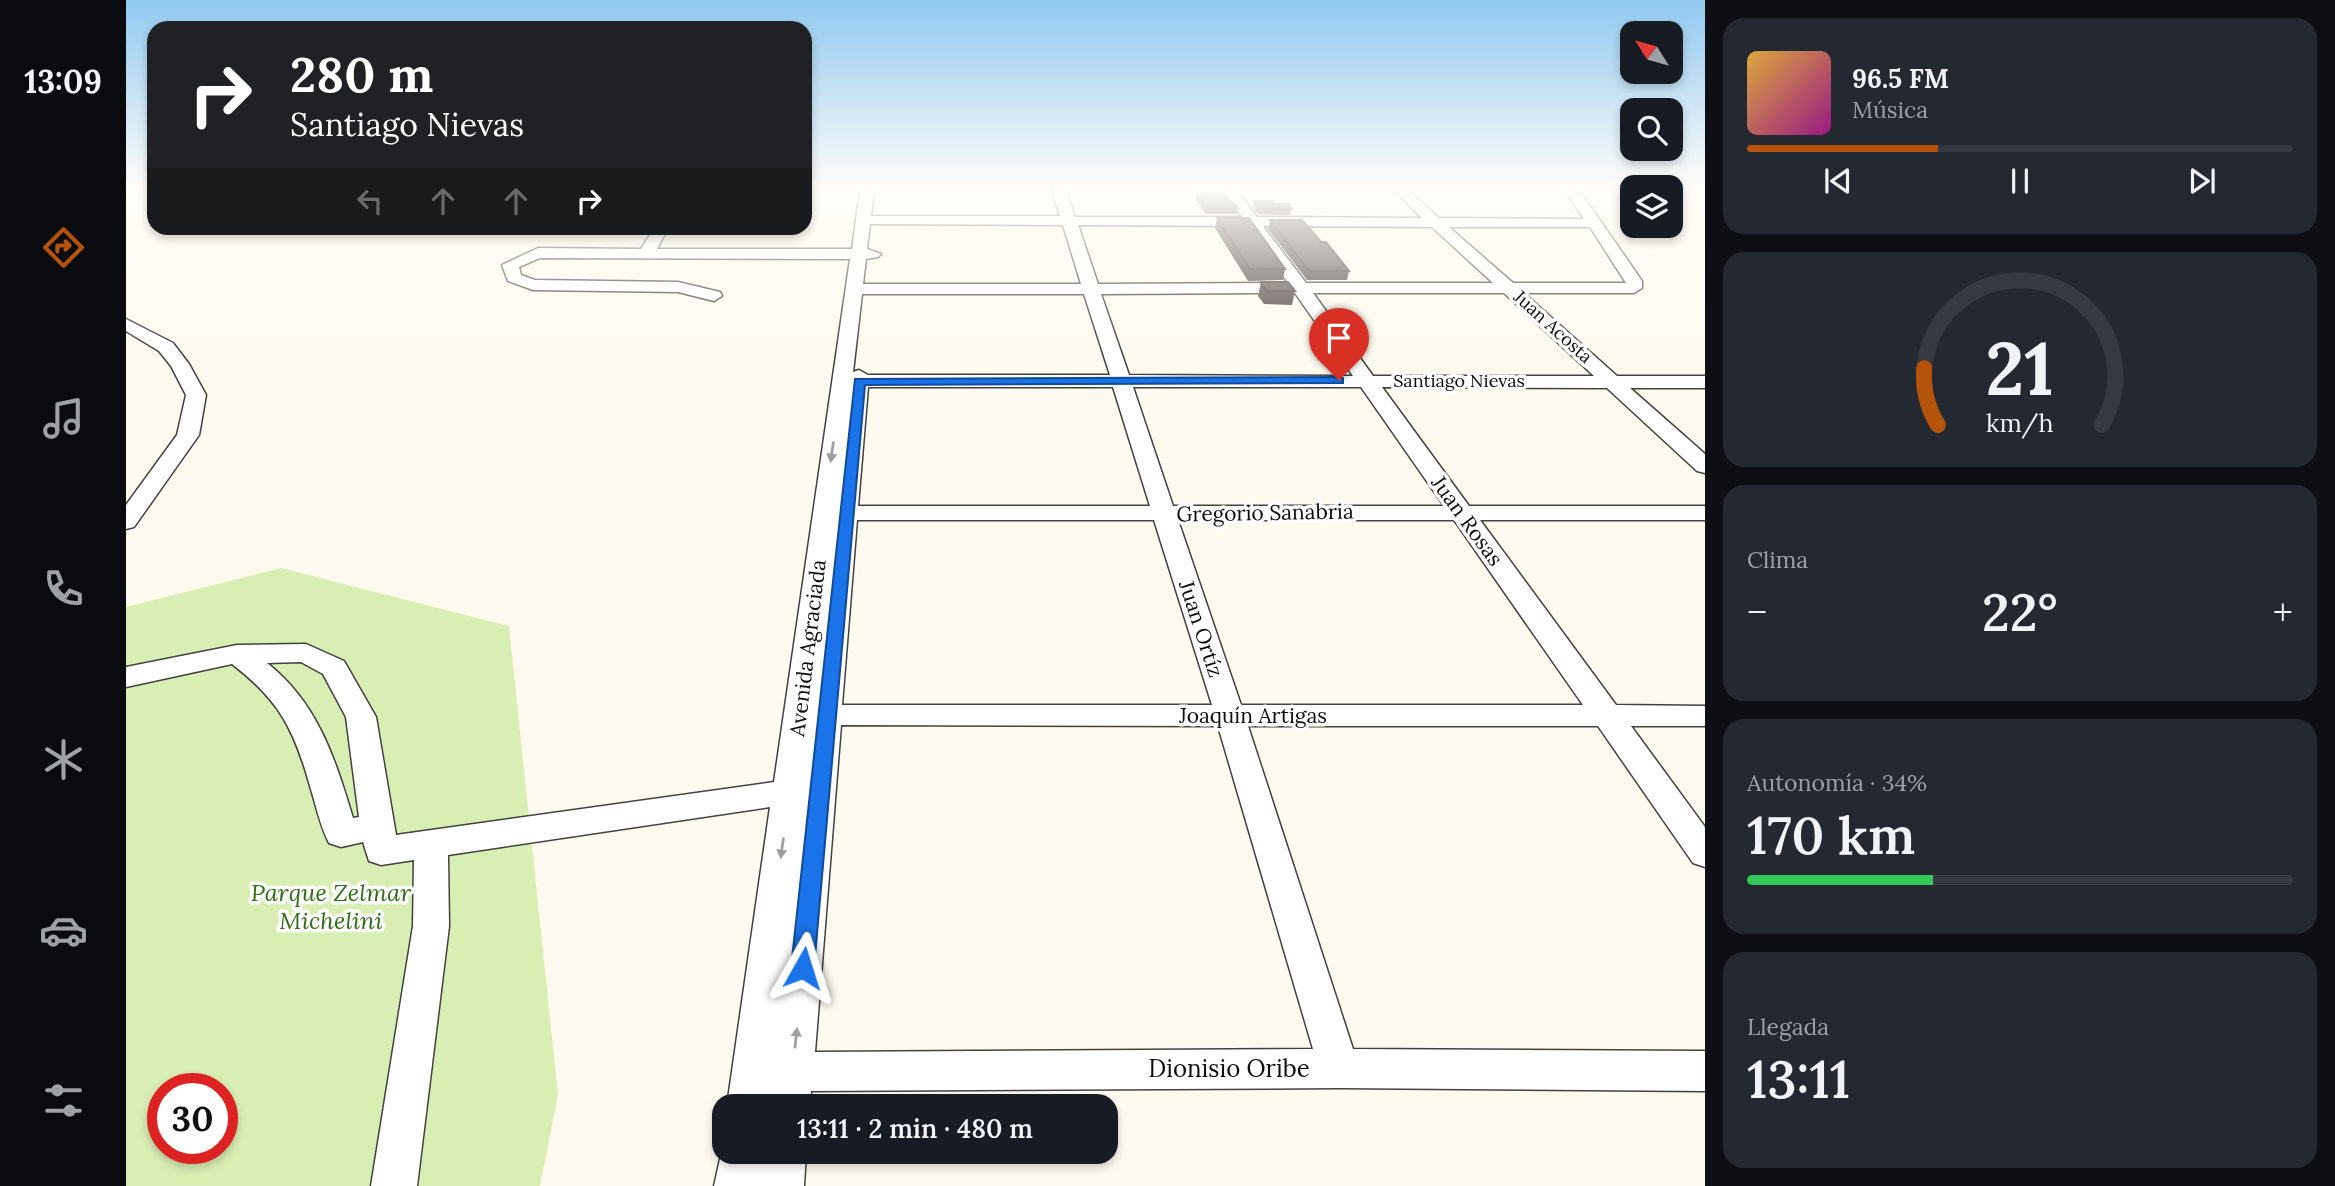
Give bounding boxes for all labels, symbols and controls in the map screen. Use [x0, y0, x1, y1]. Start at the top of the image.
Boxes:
north arrow [1620, 21, 1684, 84]
map controls [1620, 21, 1683, 238]
text: 280 m [290, 43, 433, 105]
icon: right [175, 49, 266, 140]
text: 13:09 [24, 61, 102, 102]
text: 96.5 FM [1852, 62, 1949, 95]
text: Música [1852, 95, 1928, 124]
button: search [1620, 98, 1683, 161]
text: Santiago Nievas [290, 104, 524, 145]
icon: previous [1819, 162, 1857, 200]
icon: pause [2001, 162, 2039, 200]
icon: next [2183, 162, 2221, 200]
button: layers [1620, 175, 1683, 238]
icon: left [351, 182, 389, 220]
icon: ahead [424, 182, 462, 220]
icon: ahead [497, 182, 535, 220]
icon: right [570, 182, 608, 220]
icon: directions [39, 223, 88, 272]
street label: Juan Acosta [1508, 285, 1598, 368]
pin [1309, 308, 1369, 380]
icon: arrive [1320, 319, 1358, 357]
text: 21 [1986, 323, 2054, 416]
street label: Santiago Nievas [1393, 369, 1525, 392]
icon: music [39, 394, 88, 443]
text: km/h [1986, 407, 2054, 439]
one-way arrow [827, 441, 838, 463]
street label: Juan Rosas [1425, 469, 1509, 571]
street label: Gregorio Sanabria [1176, 497, 1354, 528]
text: Clima [1747, 545, 1808, 574]
street label: Avenida Agraciada [783, 558, 832, 739]
icon: phone [39, 564, 88, 613]
street label: Juan Ortíz [1173, 576, 1230, 681]
text: 22° [1982, 579, 2058, 645]
text: − [1747, 588, 1767, 636]
text: + [2273, 588, 2293, 636]
street label: Joaquín Artigas [1178, 702, 1327, 729]
icon: climate [39, 735, 88, 784]
text: Autonomía · 34% [1747, 768, 1927, 797]
text: 170 km [1747, 802, 1915, 868]
one-way arrow [777, 837, 788, 859]
park label: Parque Zelmar Michelini [251, 877, 411, 936]
icon: car [39, 906, 88, 955]
position arrow [766, 931, 840, 1005]
text: Llegada [1747, 1012, 1829, 1041]
one-way arrow [790, 1027, 801, 1049]
text: 13:11 [1747, 1046, 1850, 1112]
street label: Dionisio Oribe [1148, 1053, 1310, 1084]
speed limit sign: 30 [147, 1073, 238, 1164]
icon: filters [39, 1076, 88, 1125]
text: 13:11 · 2 min · 480 m [797, 1112, 1033, 1145]

